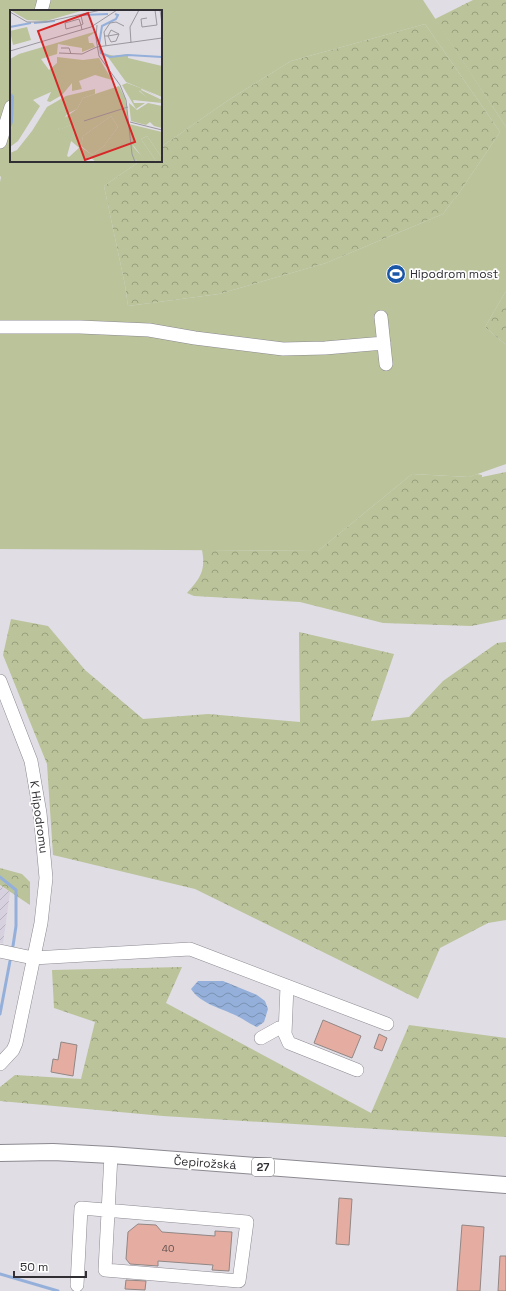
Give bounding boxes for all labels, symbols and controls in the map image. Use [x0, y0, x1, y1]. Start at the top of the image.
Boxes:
inset map [10, 10, 162, 162]
sports icon: Hipodrom most [385, 263, 407, 285]
place label: Hipodrom most [410, 266, 498, 282]
street label: K Hipodromu [26, 780, 52, 854]
street label: Čepirožská [173, 1153, 237, 1173]
road number: 27 [252, 1158, 274, 1176]
house number: 40 [162, 1242, 174, 1255]
scale bar [14, 1253, 86, 1279]
text: 50 m [20, 1259, 48, 1275]

